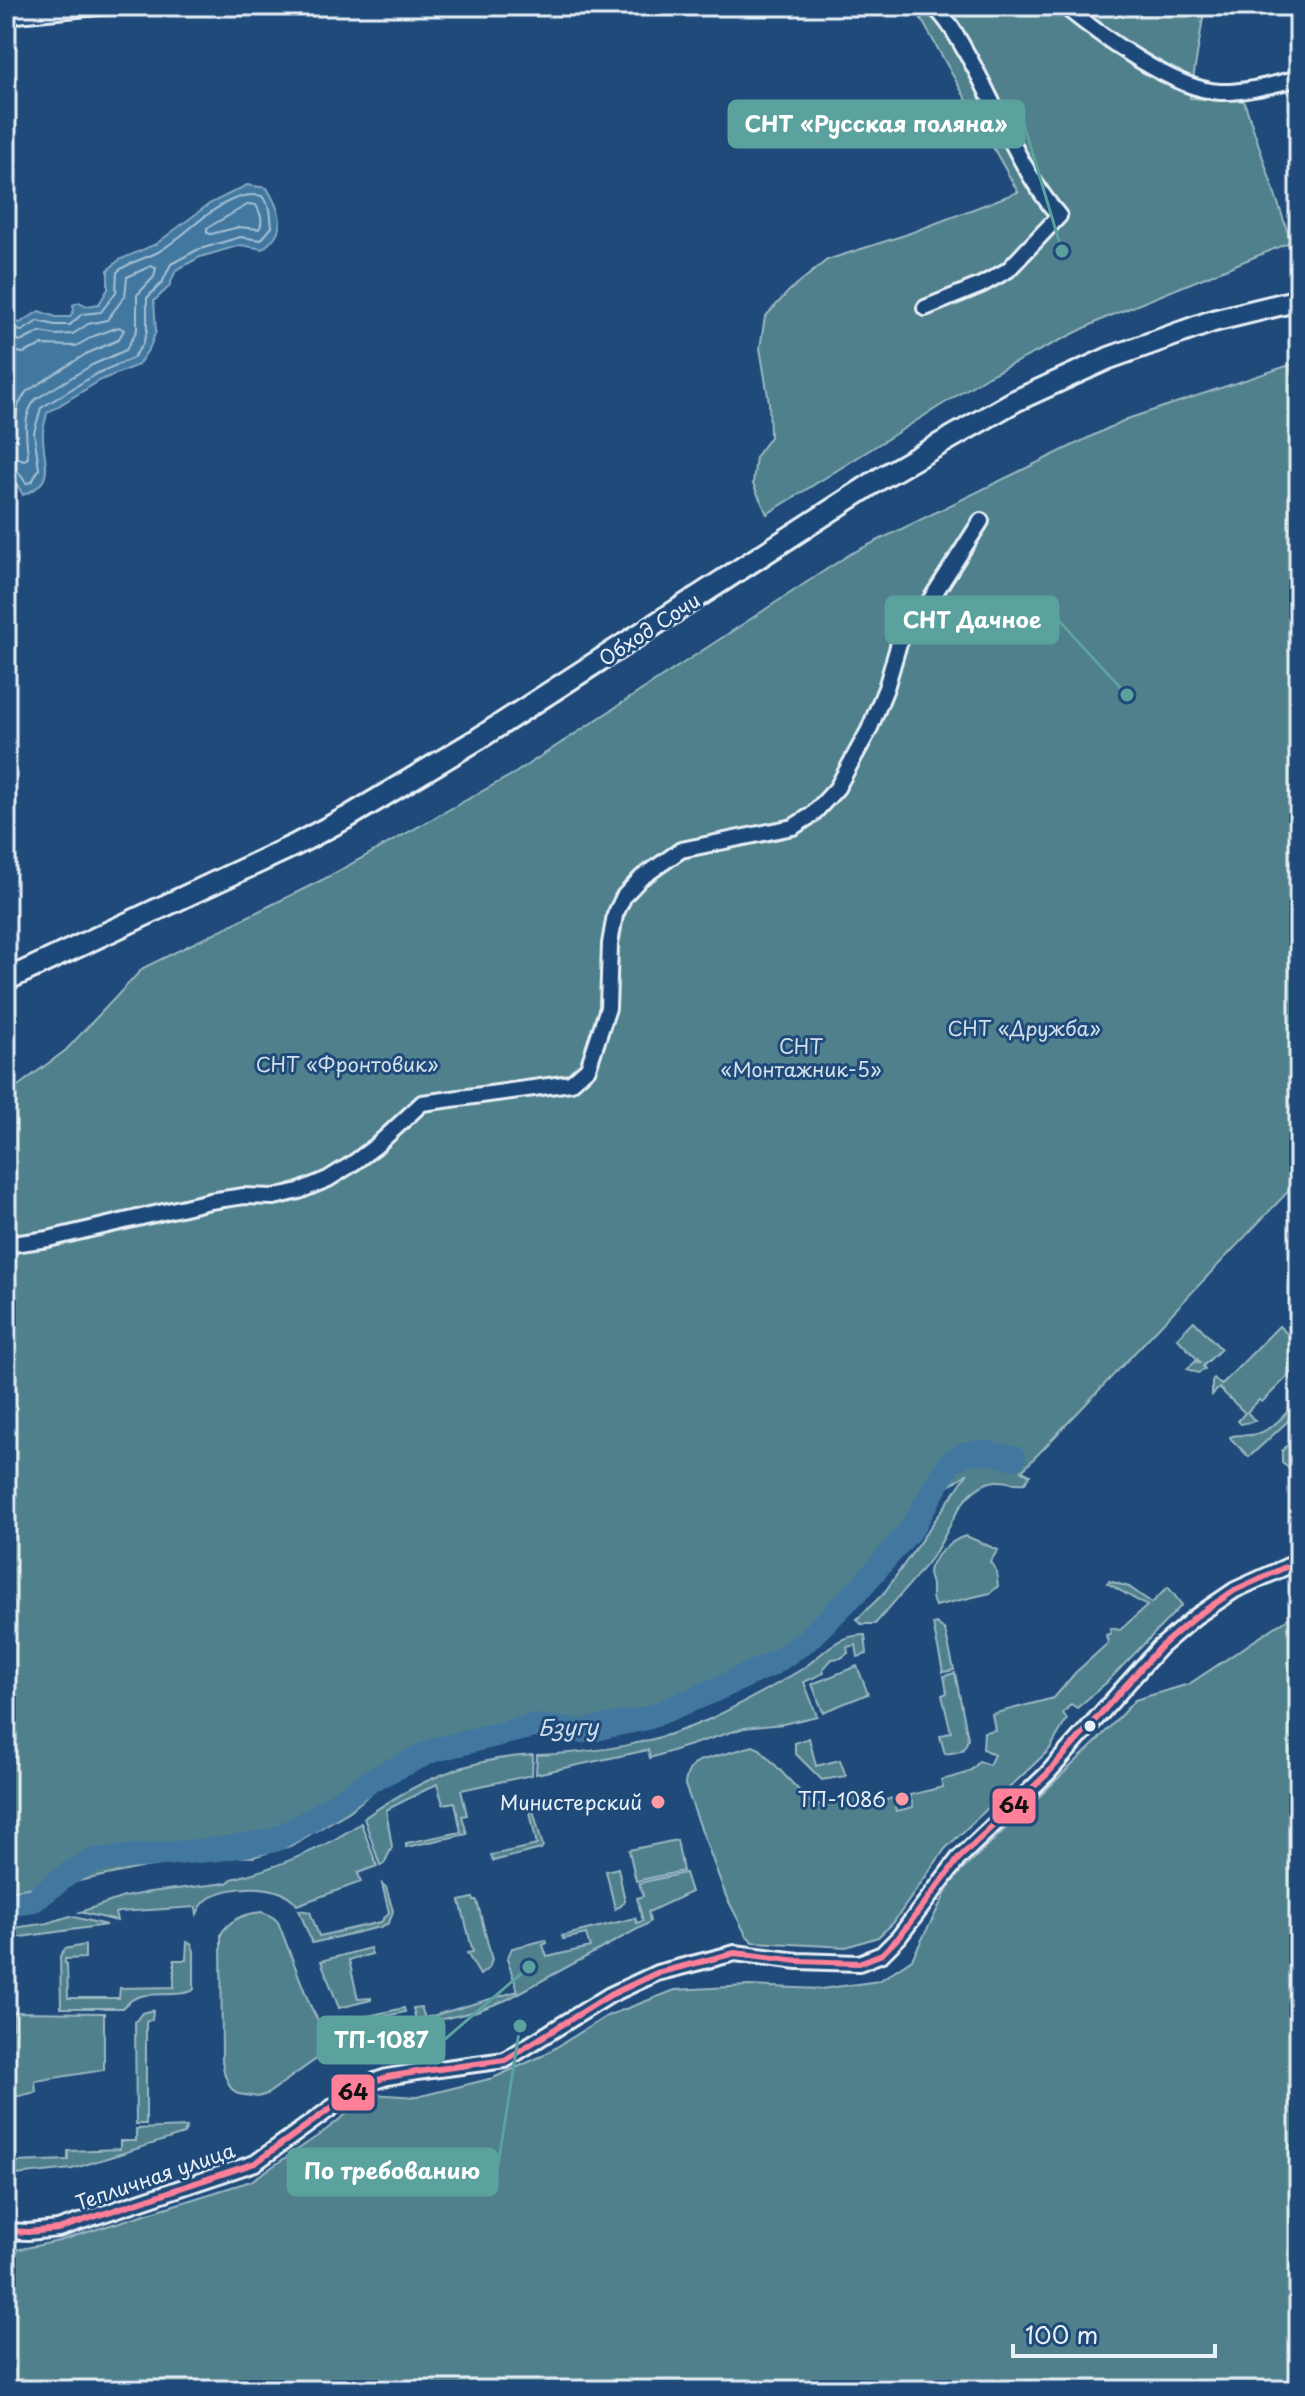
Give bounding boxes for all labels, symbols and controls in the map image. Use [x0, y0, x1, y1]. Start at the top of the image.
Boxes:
callout: СНТ «Русская поляна» [729, 101, 1024, 147]
text: СНТ «Русская поляна» [745, 106, 1007, 139]
street label: Обход Сочи [592, 585, 706, 673]
callout: СНТ Дачное [886, 597, 1058, 643]
text: СНТ Дачное [903, 602, 1042, 635]
park label: СНТ «Дружба» [947, 1013, 1101, 1043]
park label: СНТ «Монтажник-5» [721, 1031, 881, 1084]
park label: СНТ «Фронтовик» [256, 1049, 438, 1079]
water label: Бзугу [538, 1709, 600, 1743]
unlabelled marker [1082, 1718, 1098, 1734]
place label: ТП-1086 [798, 1784, 886, 1814]
place label: Министерский [500, 1787, 642, 1817]
line badge: 64 [991, 1787, 1037, 1825]
text: 64 [999, 1787, 1029, 1820]
marker: ТП-1086 [893, 1790, 911, 1808]
marker: Министерский [649, 1793, 667, 1811]
callout: ТП-1087 [318, 2017, 444, 2063]
text: ТП-1087 [334, 2022, 429, 2055]
line badge: 64 [330, 2073, 376, 2112]
text: 64 [338, 2074, 368, 2107]
street label: Тепличная улица [71, 2135, 239, 2217]
callout: По требованию [288, 2149, 497, 2195]
text: По требованию [304, 2153, 480, 2186]
scale bar [1013, 2308, 1215, 2358]
text: 100 m [1025, 2316, 1098, 2352]

